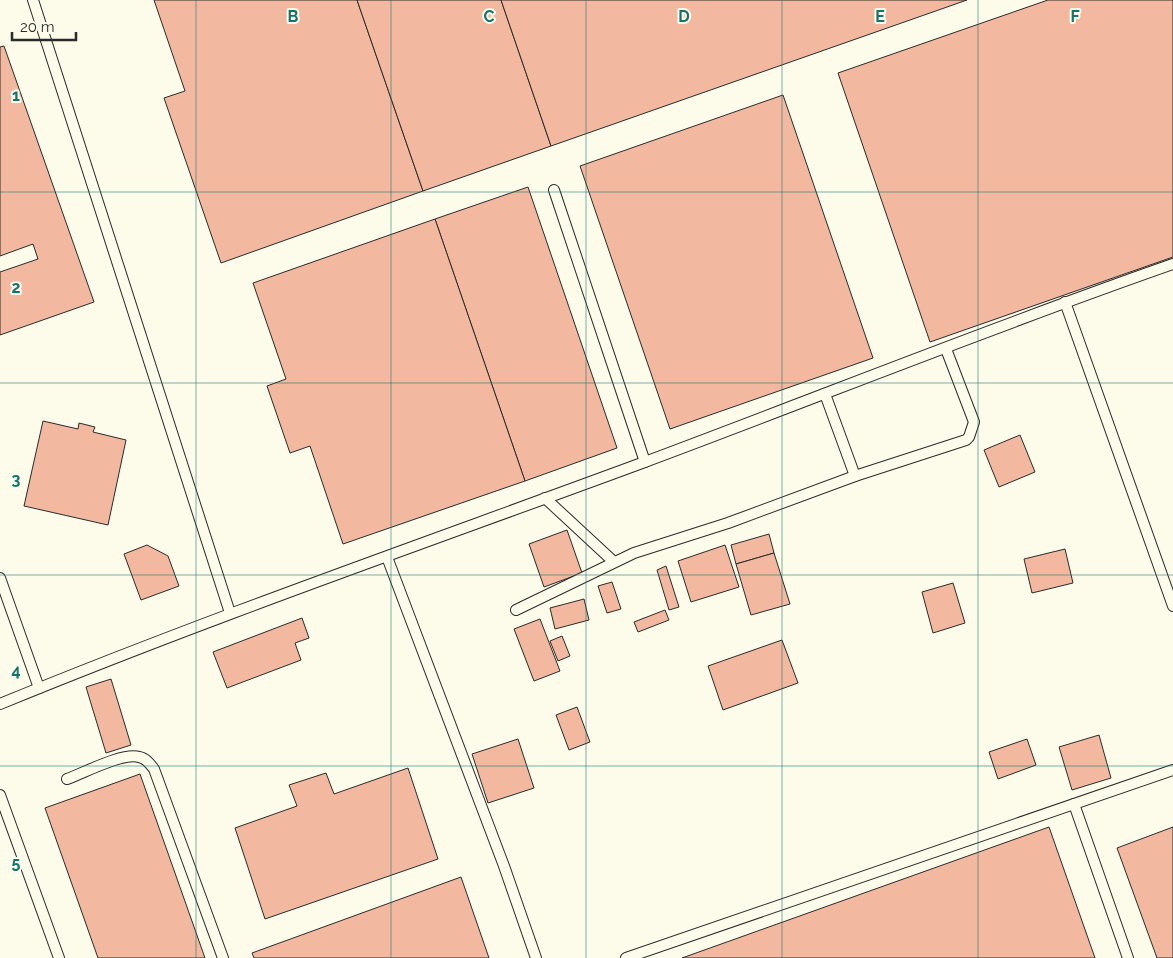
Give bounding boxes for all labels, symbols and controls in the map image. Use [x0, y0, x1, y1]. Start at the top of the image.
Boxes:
text: B [288, 7, 299, 26]
text: C [484, 7, 495, 26]
text: D [678, 7, 690, 26]
text: E [875, 7, 885, 26]
text: F [1070, 7, 1080, 26]
scale bar [12, 10, 76, 42]
text: 20 m [20, 18, 55, 36]
text: 1 [12, 86, 20, 105]
text: 2 [11, 278, 21, 297]
text: 3 [12, 470, 21, 489]
text: 4 [11, 661, 21, 680]
text: 5 [12, 853, 21, 872]

